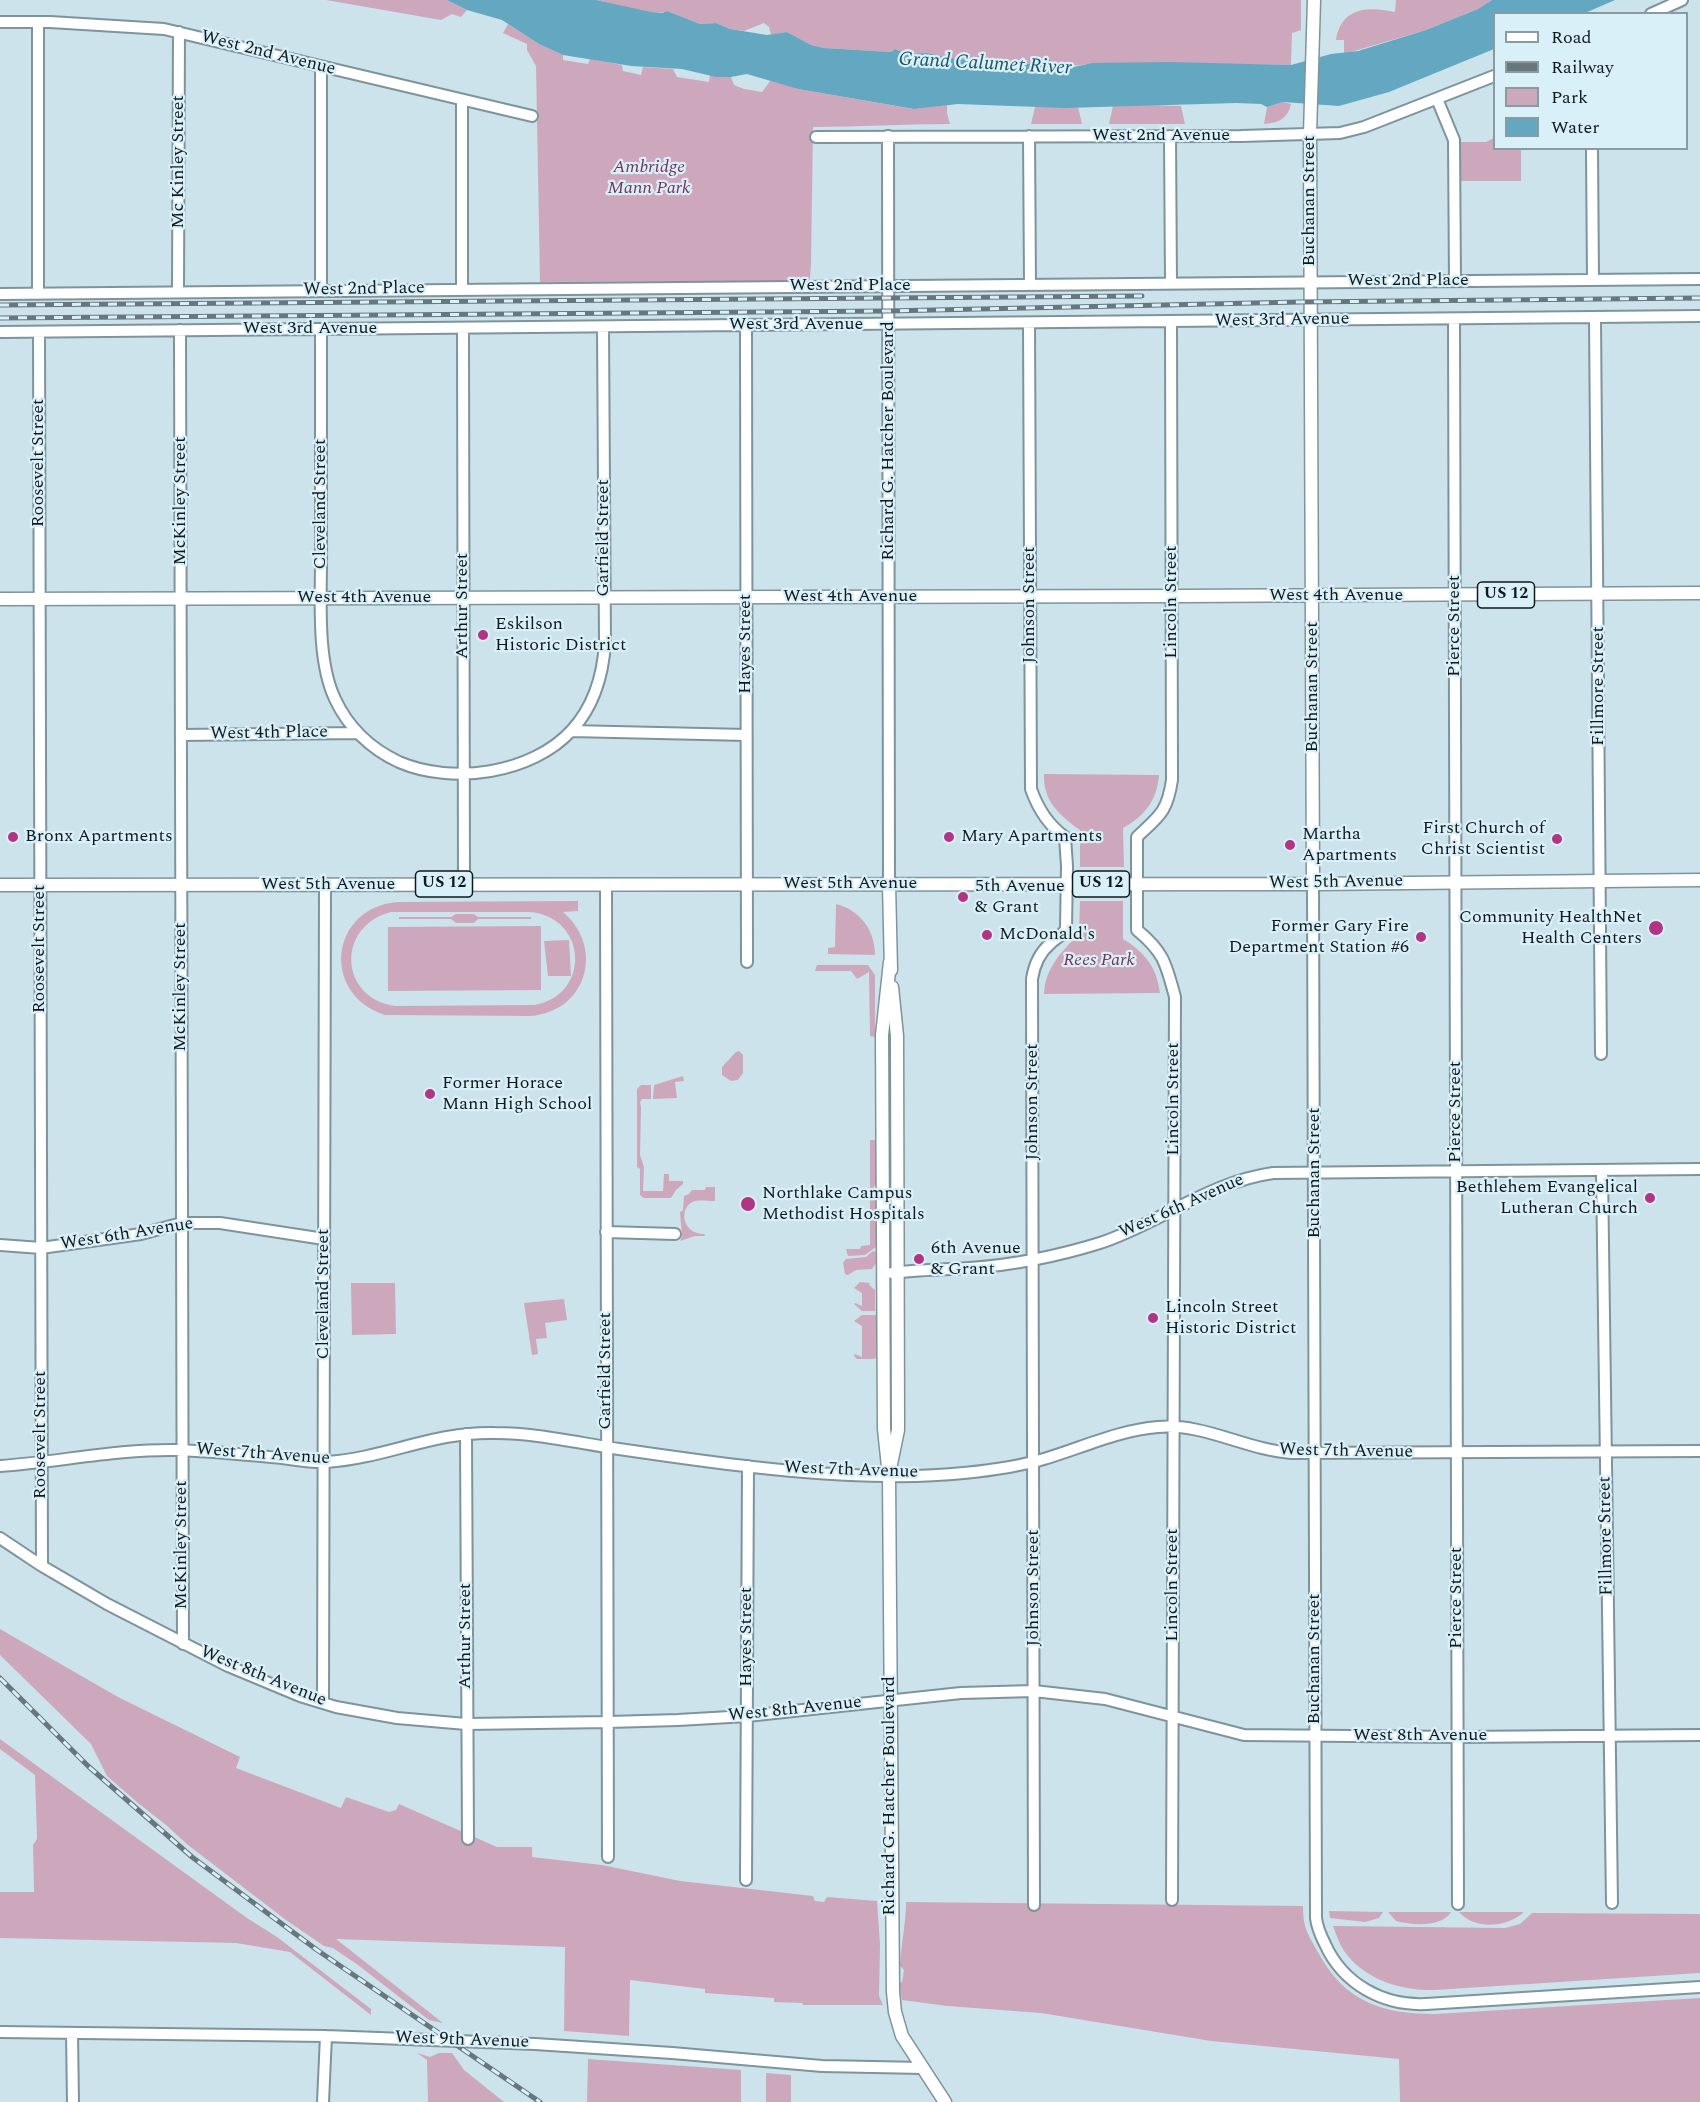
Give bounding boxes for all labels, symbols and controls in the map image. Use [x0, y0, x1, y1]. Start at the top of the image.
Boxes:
legend [1493, 12, 1688, 150]
text: Road [1551, 24, 1592, 51]
street label: West 2nd Avenue [198, 27, 338, 81]
water label: Grand Calumet River [898, 48, 1072, 82]
text: Railway [1551, 54, 1614, 81]
text: Park [1551, 84, 1588, 111]
street label: Mc Kinley Street [168, 95, 190, 229]
text: Water [1551, 114, 1599, 141]
street label: West 2nd Avenue [1092, 125, 1230, 147]
street label: Buchanan Street [1299, 135, 1321, 267]
park label: Ambridge Mann Park [608, 157, 690, 200]
street label: West 2nd Place [1347, 270, 1469, 292]
street label: West 2nd Place [789, 275, 911, 297]
street label: West 2nd Place [303, 278, 425, 302]
street label: West 3rd Avenue [1215, 309, 1349, 333]
street label: West 3rd Avenue [729, 314, 863, 336]
street label: West 3rd Avenue [243, 318, 377, 340]
street label: Richard G. Hatcher Boulevard [878, 321, 900, 561]
street label: Roosevelt Street [28, 399, 50, 527]
street label: McKinley Street [170, 436, 192, 566]
street label: Cleveland Street [310, 439, 332, 569]
street label: Garfield Street [593, 479, 615, 597]
street label: Lincoln Street [1161, 545, 1183, 659]
street label: Johnson Street [1019, 546, 1041, 664]
street label: Arthur Street [452, 553, 474, 659]
street label: Pierce Street [1444, 575, 1466, 677]
road number: US 12 [1478, 582, 1534, 608]
street label: West 4th Avenue [1269, 585, 1403, 607]
street label: West 4th Avenue [783, 586, 917, 608]
street label: West 4th Avenue [297, 587, 431, 609]
street label: Hayes Street [735, 594, 757, 694]
place label: Eskilson Historic District [495, 614, 626, 656]
street label: Buchanan Street [1302, 621, 1324, 753]
street label: Fillmore Street [1588, 626, 1610, 746]
marker: Eskilson Historic District [476, 628, 490, 642]
street label: West 4th Place [210, 722, 328, 746]
place label: First Church of Christ Scientist [1421, 818, 1545, 860]
place label: Martha Apartments [1302, 824, 1397, 866]
place label: Bronx Apartments [25, 826, 173, 848]
place label: Mary Apartments [961, 826, 1102, 848]
marker: Bronx Apartments [6, 830, 20, 844]
marker: Mary Apartments [942, 830, 956, 844]
marker: First Church of Christ Scientist [1550, 832, 1564, 846]
marker: Martha Apartments [1283, 838, 1297, 852]
road number: US 12 [416, 871, 472, 897]
road number: US 12 [1072, 871, 1130, 897]
street label: West 5th Avenue [1269, 871, 1403, 895]
street label: West 5th Avenue [783, 873, 917, 895]
street label: West 5th Avenue [261, 874, 395, 896]
place label: 5th Avenue & Grant [975, 876, 1065, 918]
street label: Roosevelt Street [29, 885, 51, 1013]
marker: 5th Avenue & Grant [956, 890, 970, 904]
place label: Community HealthNet Health Centers [1459, 907, 1642, 950]
place label: Former Gary Fire Department Station #6 [1228, 916, 1409, 958]
marker: Community HealthNet Health Centers [1647, 919, 1665, 937]
street label: McKinley Street [170, 922, 192, 1052]
place label: McDonald's [999, 924, 1095, 946]
marker: McDonald's [980, 928, 994, 942]
marker: Former Gary Fire Department Station #6 [1414, 930, 1428, 944]
park label: Rees Park [1063, 950, 1135, 972]
street label: Lincoln Street [1163, 1042, 1185, 1156]
street label: Johnson Street [1022, 1043, 1044, 1161]
street label: Pierce Street [1445, 1061, 1467, 1163]
place label: Former Horace Mann High School [442, 1073, 592, 1116]
marker: Former Horace Mann High School [423, 1087, 437, 1101]
street label: Buchanan Street [1304, 1107, 1326, 1239]
street label: West 6th Avenue [1116, 1170, 1248, 1244]
place label: Bethlehem Evangelical Lutheran Church [1456, 1177, 1638, 1220]
place label: Northlake Campus Methodist Hospitals [762, 1183, 925, 1226]
marker: Bethlehem Evangelical Lutheran Church [1643, 1191, 1657, 1205]
marker: Northlake Campus Methodist Hospitals [739, 1195, 757, 1213]
street label: West 6th Avenue [59, 1214, 195, 1256]
street label: Cleveland Street [313, 1229, 335, 1359]
place label: 6th Avenue & Grant [931, 1238, 1021, 1280]
marker: 6th Avenue & Grant [912, 1252, 926, 1266]
place label: Lincoln Street Historic District [1165, 1297, 1296, 1340]
marker: Lincoln Street Historic District [1146, 1311, 1160, 1325]
street label: Garfield Street [595, 1312, 617, 1430]
street label: Roosevelt Street [30, 1371, 52, 1499]
street label: West 7th Avenue [195, 1440, 331, 1470]
street label: West 7th Avenue [1279, 1440, 1413, 1464]
street label: West 7th Avenue [784, 1458, 918, 1484]
street label: Fillmore Street [1595, 1476, 1619, 1596]
street label: McKinley Street [171, 1480, 193, 1610]
street label: Lincoln Street [1162, 1528, 1184, 1642]
street label: Johnson Street [1023, 1529, 1045, 1647]
street label: Pierce Street [1446, 1547, 1468, 1649]
street label: Arthur Street [455, 1583, 477, 1689]
street label: Hayes Street [736, 1587, 758, 1687]
street label: Buchanan Street [1304, 1593, 1326, 1725]
street label: West 8th Avenue [197, 1642, 329, 1712]
street label: Richard G. Hatcher Boulevard [879, 1676, 901, 1916]
street label: West 8th Avenue [727, 1692, 863, 1728]
street label: West 8th Avenue [1353, 1725, 1487, 1747]
street label: West 9th Avenue [395, 2028, 529, 2054]

